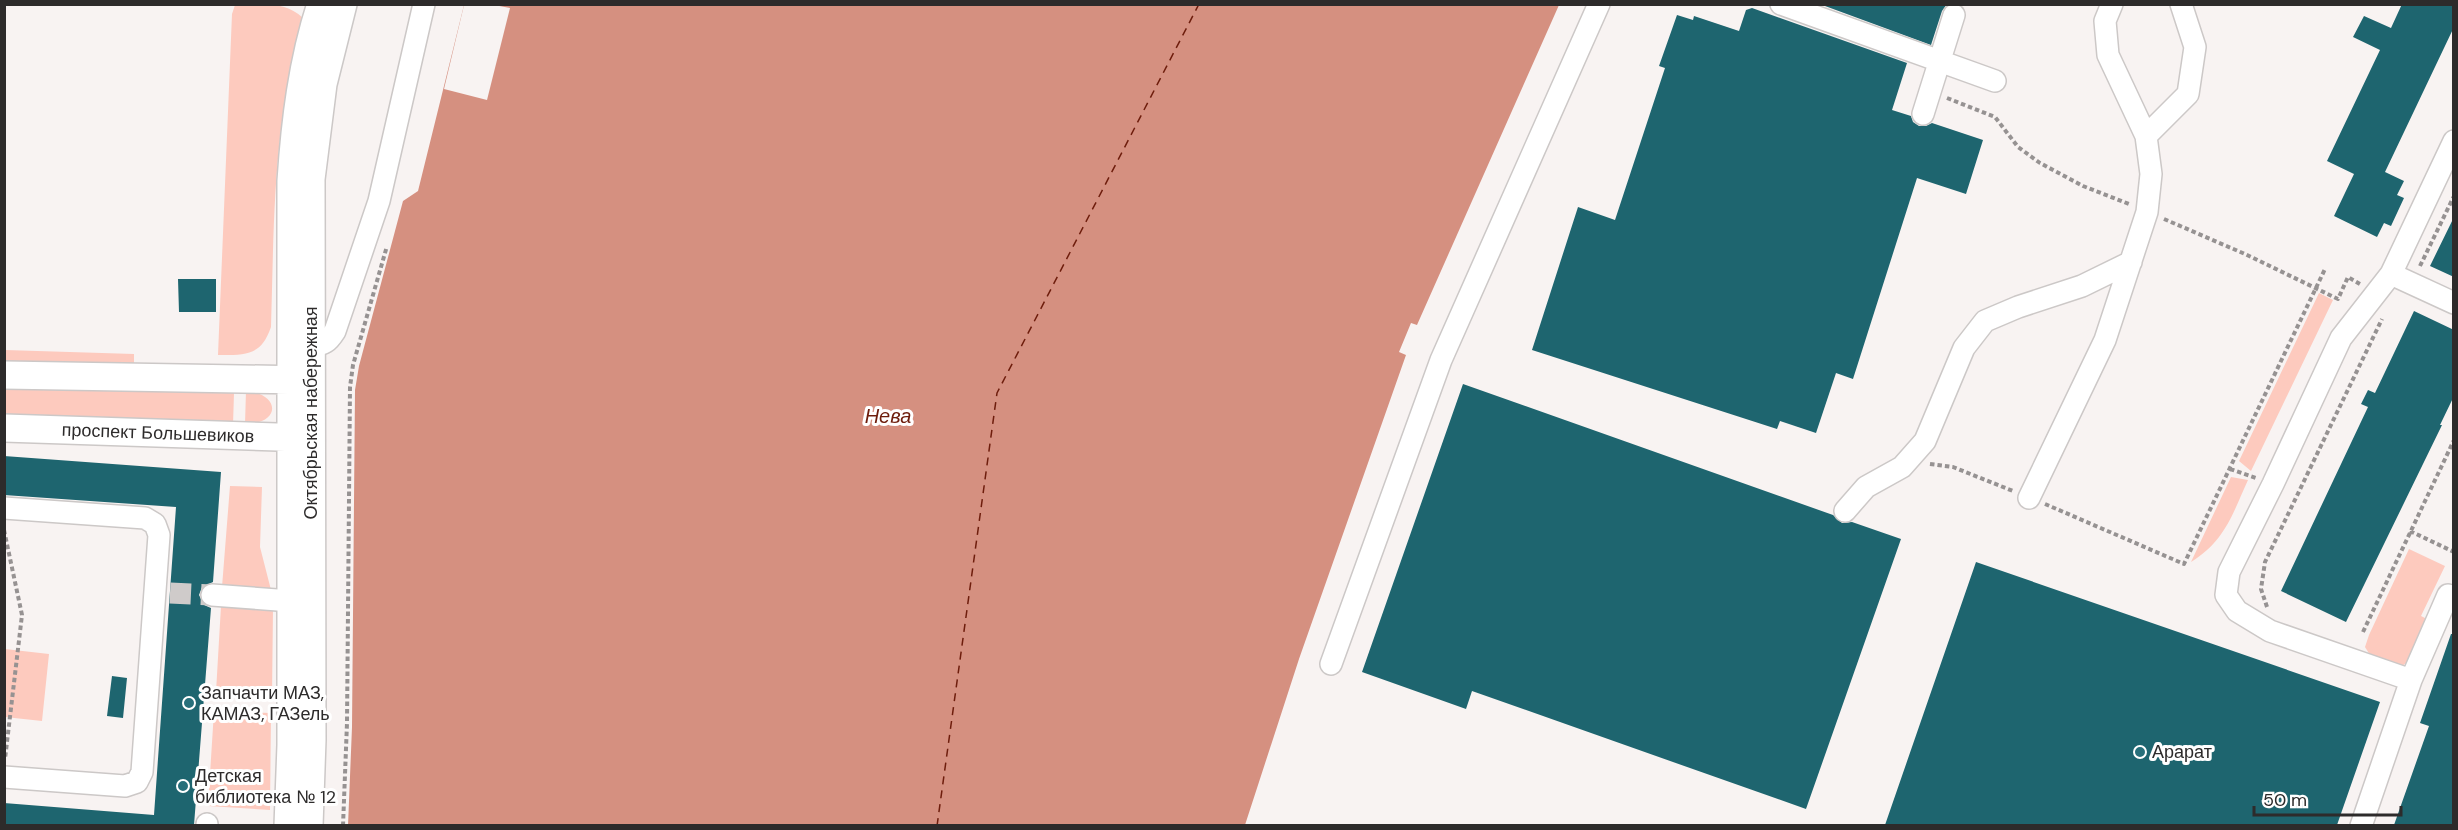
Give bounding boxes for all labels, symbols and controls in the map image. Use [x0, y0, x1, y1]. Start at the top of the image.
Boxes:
street label: Октябрьская набережная [299, 306, 323, 520]
water label: Нева [865, 403, 911, 429]
street label: проспект Большевиков [61, 418, 255, 448]
place label: Запчачти МАЗ, КАМАЗ, ГАЗель [201, 681, 330, 726]
marker: Запчачти МАЗ, КАМАЗ, ГАЗель [182, 696, 196, 710]
place label: Арарат [2152, 740, 2212, 764]
marker: Арарат [2133, 745, 2147, 759]
place label: Детская библиотека № 12 [195, 764, 336, 809]
marker: Детская библиотека № 12 [176, 779, 190, 793]
scale bar [2254, 779, 2401, 817]
text: 50 m [2263, 788, 2307, 812]

